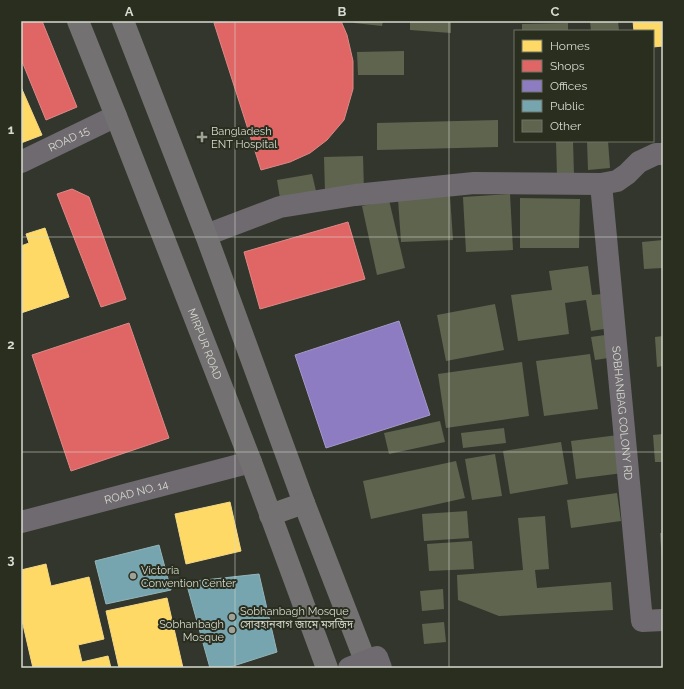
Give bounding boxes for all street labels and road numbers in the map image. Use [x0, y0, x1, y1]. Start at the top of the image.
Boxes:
street label: ROAD 15 [46, 124, 92, 155]
street label: MIRPUR ROAD [185, 307, 224, 382]
street label: SOBHANBAG COLONY RD [609, 345, 635, 481]
street label: ROAD NO. 14 [103, 478, 170, 507]

